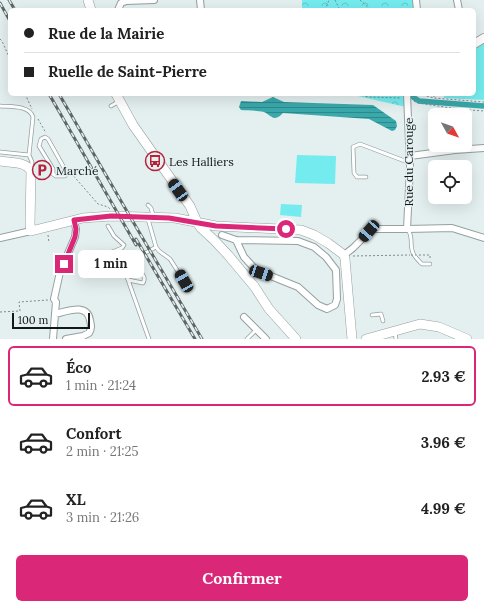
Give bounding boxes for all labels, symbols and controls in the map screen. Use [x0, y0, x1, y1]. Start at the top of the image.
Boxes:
text: Rue de la Mairie [48, 24, 164, 43]
text: Ruelle de Saint-Pierre [48, 62, 207, 81]
north arrow [428, 108, 472, 152]
map controls [428, 108, 472, 204]
street label: Rue du Carouge [401, 117, 416, 206]
bus stop icon: Les Halliers [144, 150, 166, 172]
place label: Les Halliers [169, 154, 234, 169]
parking icon: Marché [31, 159, 53, 181]
button: locate [428, 160, 472, 204]
place label: Marché [56, 163, 99, 178]
car [166, 177, 190, 203]
car [357, 218, 381, 244]
route start [277, 220, 295, 238]
callout: 1 min [78, 250, 144, 278]
route end [55, 255, 73, 273]
text: 1 min [94, 255, 128, 272]
car [248, 264, 274, 282]
car [173, 268, 195, 294]
scale bar [12, 311, 90, 330]
text: 100 m [18, 313, 48, 327]
icon: car [18, 358, 54, 394]
text: Éco [66, 358, 92, 377]
text: 2.93 € [421, 367, 466, 386]
text: 1 min · 21:24 [66, 377, 136, 394]
icon: car [18, 424, 54, 460]
text: Confort [66, 424, 122, 443]
text: 3.96 € [421, 433, 466, 452]
text: 2 min · 21:25 [66, 443, 139, 460]
icon: car [18, 490, 54, 526]
text: XL [66, 490, 86, 509]
text: 4.99 € [421, 499, 466, 518]
text: 3 min · 21:26 [66, 509, 139, 526]
button: Confirmer [16, 555, 468, 601]

